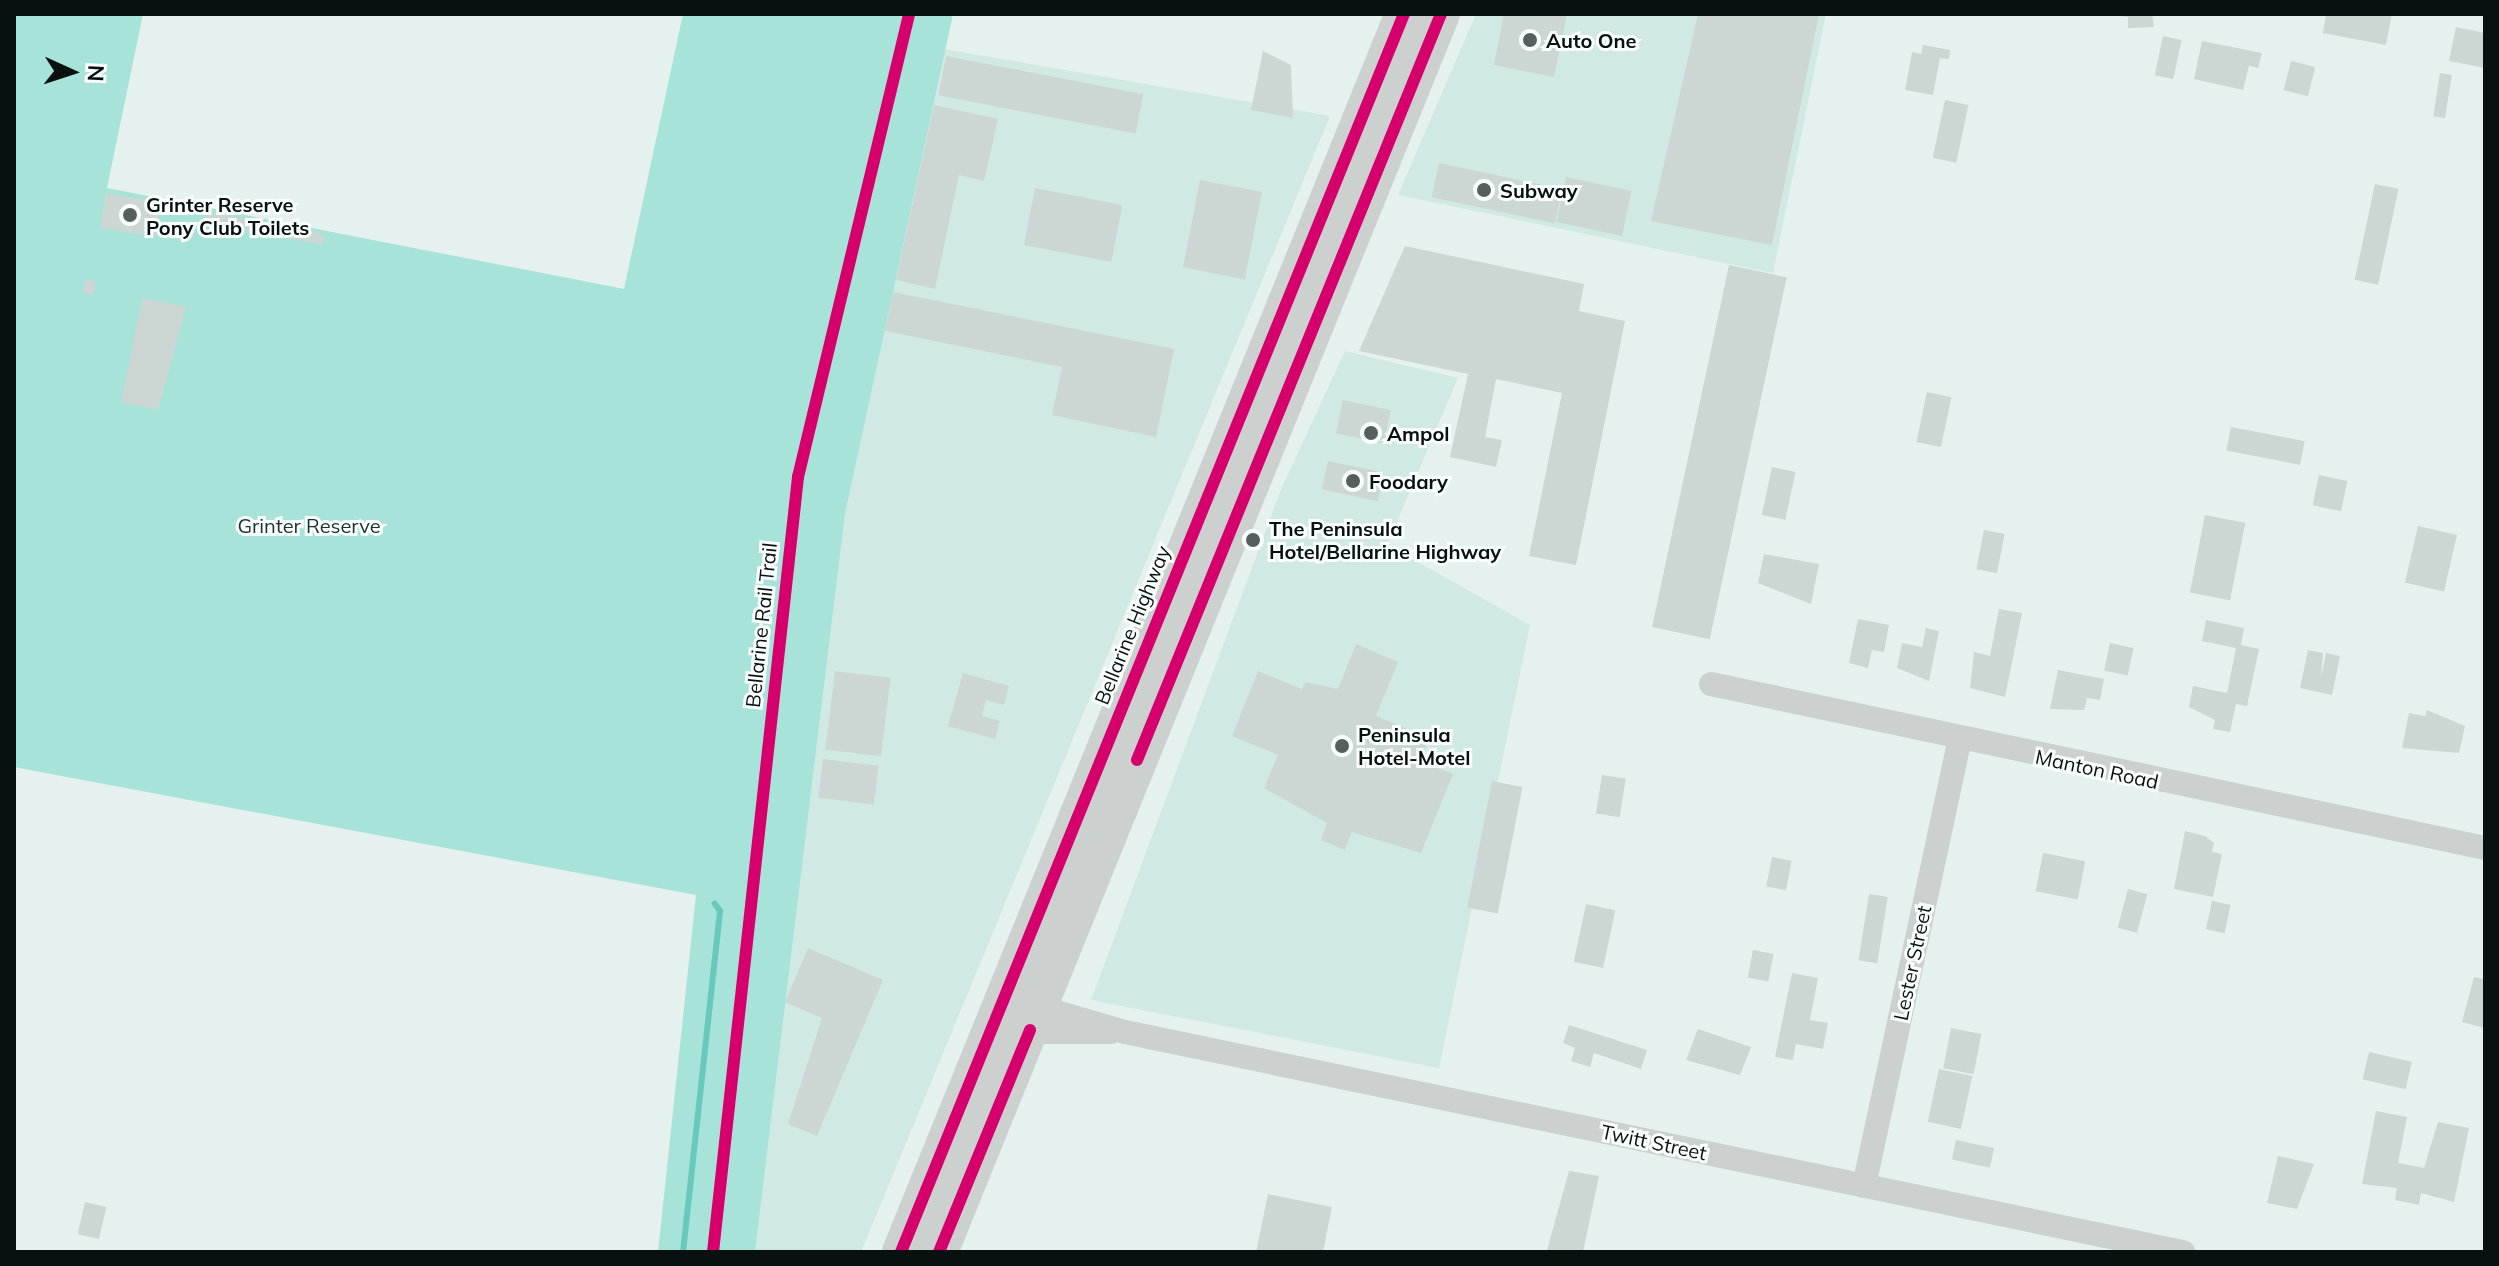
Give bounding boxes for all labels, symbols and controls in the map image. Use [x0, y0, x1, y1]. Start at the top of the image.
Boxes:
place label: Auto One [1546, 28, 1636, 52]
marker: Auto One [1521, 31, 1539, 49]
north arrow [32, 32, 112, 112]
text: N [82, 64, 110, 82]
place label: Subway [1500, 178, 1578, 202]
marker: Subway [1475, 181, 1493, 199]
place label: Grinter Reserve Pony Club Toilets [146, 192, 309, 239]
marker: Grinter Reserve Pony Club Toilets [121, 206, 139, 224]
place label: Ampol [1387, 421, 1449, 445]
marker: Ampol [1362, 424, 1380, 442]
place label: Foodary [1369, 469, 1448, 493]
marker: Foodary [1344, 472, 1362, 490]
park label: Grinter Reserve [237, 513, 381, 537]
place label: The Peninsula Hotel/Bellarine Highway [1269, 516, 1501, 563]
marker: The Peninsula Hotel/Bellarine Highway [1244, 531, 1262, 549]
street label: Bellarine Rail Trail [740, 541, 782, 709]
street label: Bellarine Highway [1089, 542, 1175, 708]
place label: Peninsula Hotel-Motel [1358, 722, 1470, 769]
marker: Peninsula Hotel-Motel [1333, 737, 1351, 755]
street label: Manton Road [2033, 744, 2161, 794]
street label: Lester Street [1888, 903, 1936, 1023]
street label: Twitt Street [1599, 1119, 1709, 1165]

